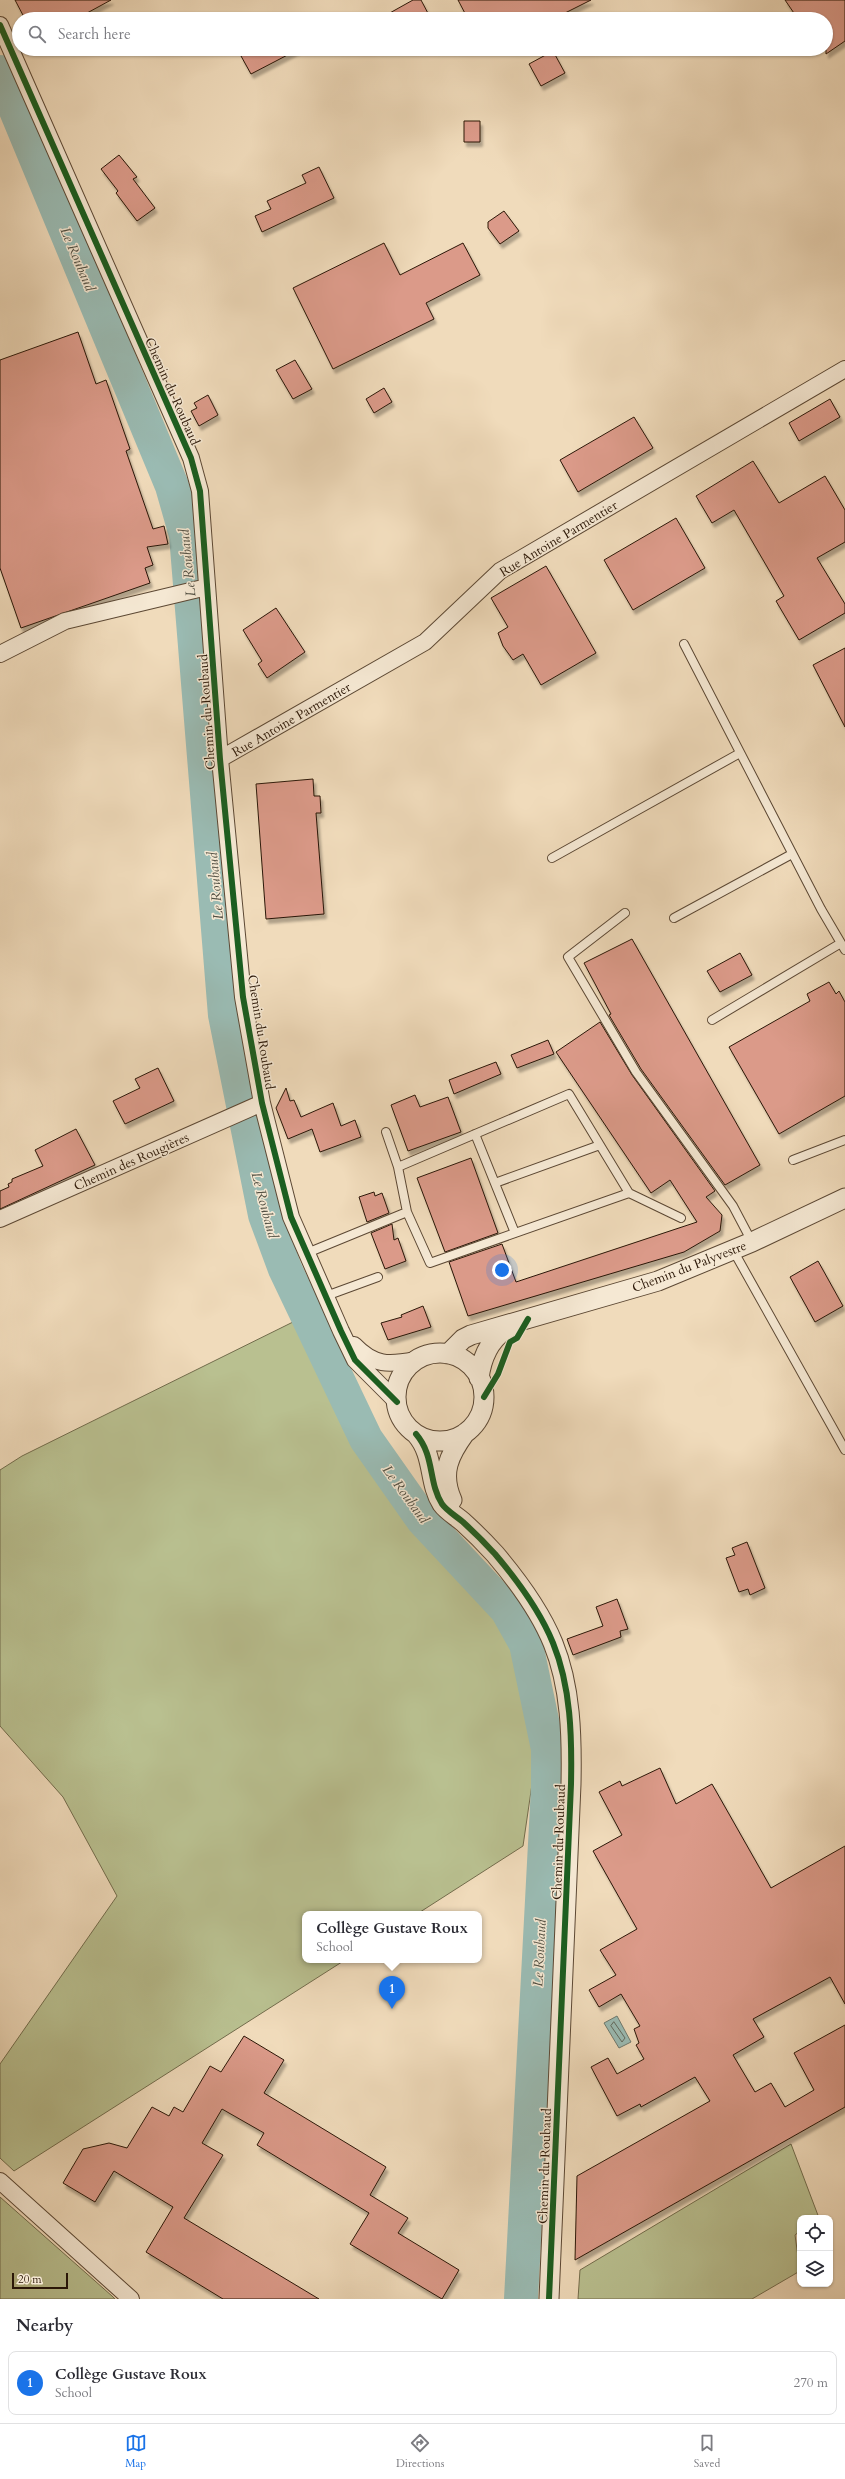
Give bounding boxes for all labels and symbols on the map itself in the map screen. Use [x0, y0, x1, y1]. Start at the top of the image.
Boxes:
water label: Le Roubaud [56, 224, 100, 295]
street label: Chemin du Roubaud [140, 335, 204, 448]
street label: Rue Antoine Parmentier [496, 496, 621, 581]
water label: Le Roubaud [174, 527, 200, 598]
street label: Chemin du Roubaud [194, 653, 220, 770]
street label: Rue Antoine Parmentier [229, 678, 354, 761]
water label: Le Roubaud [203, 850, 228, 921]
street label: Chemin du Roubaud [243, 974, 279, 1091]
street label: Chemin des Rougières [71, 1128, 192, 1195]
water label: Le Roubaud [247, 1170, 283, 1242]
street label: Chemin du Palyvestre [630, 1237, 749, 1297]
your location [492, 1260, 512, 1280]
water label: Le Roubaud [378, 1461, 434, 1528]
street label: Chemin du Roubaud [548, 1784, 570, 1900]
water label: Le Roubaud [528, 1917, 551, 1987]
pin: 1 [379, 1976, 405, 2009]
street label: Chemin du Roubaud [534, 2108, 556, 2224]
scale bar [12, 2271, 68, 2290]

